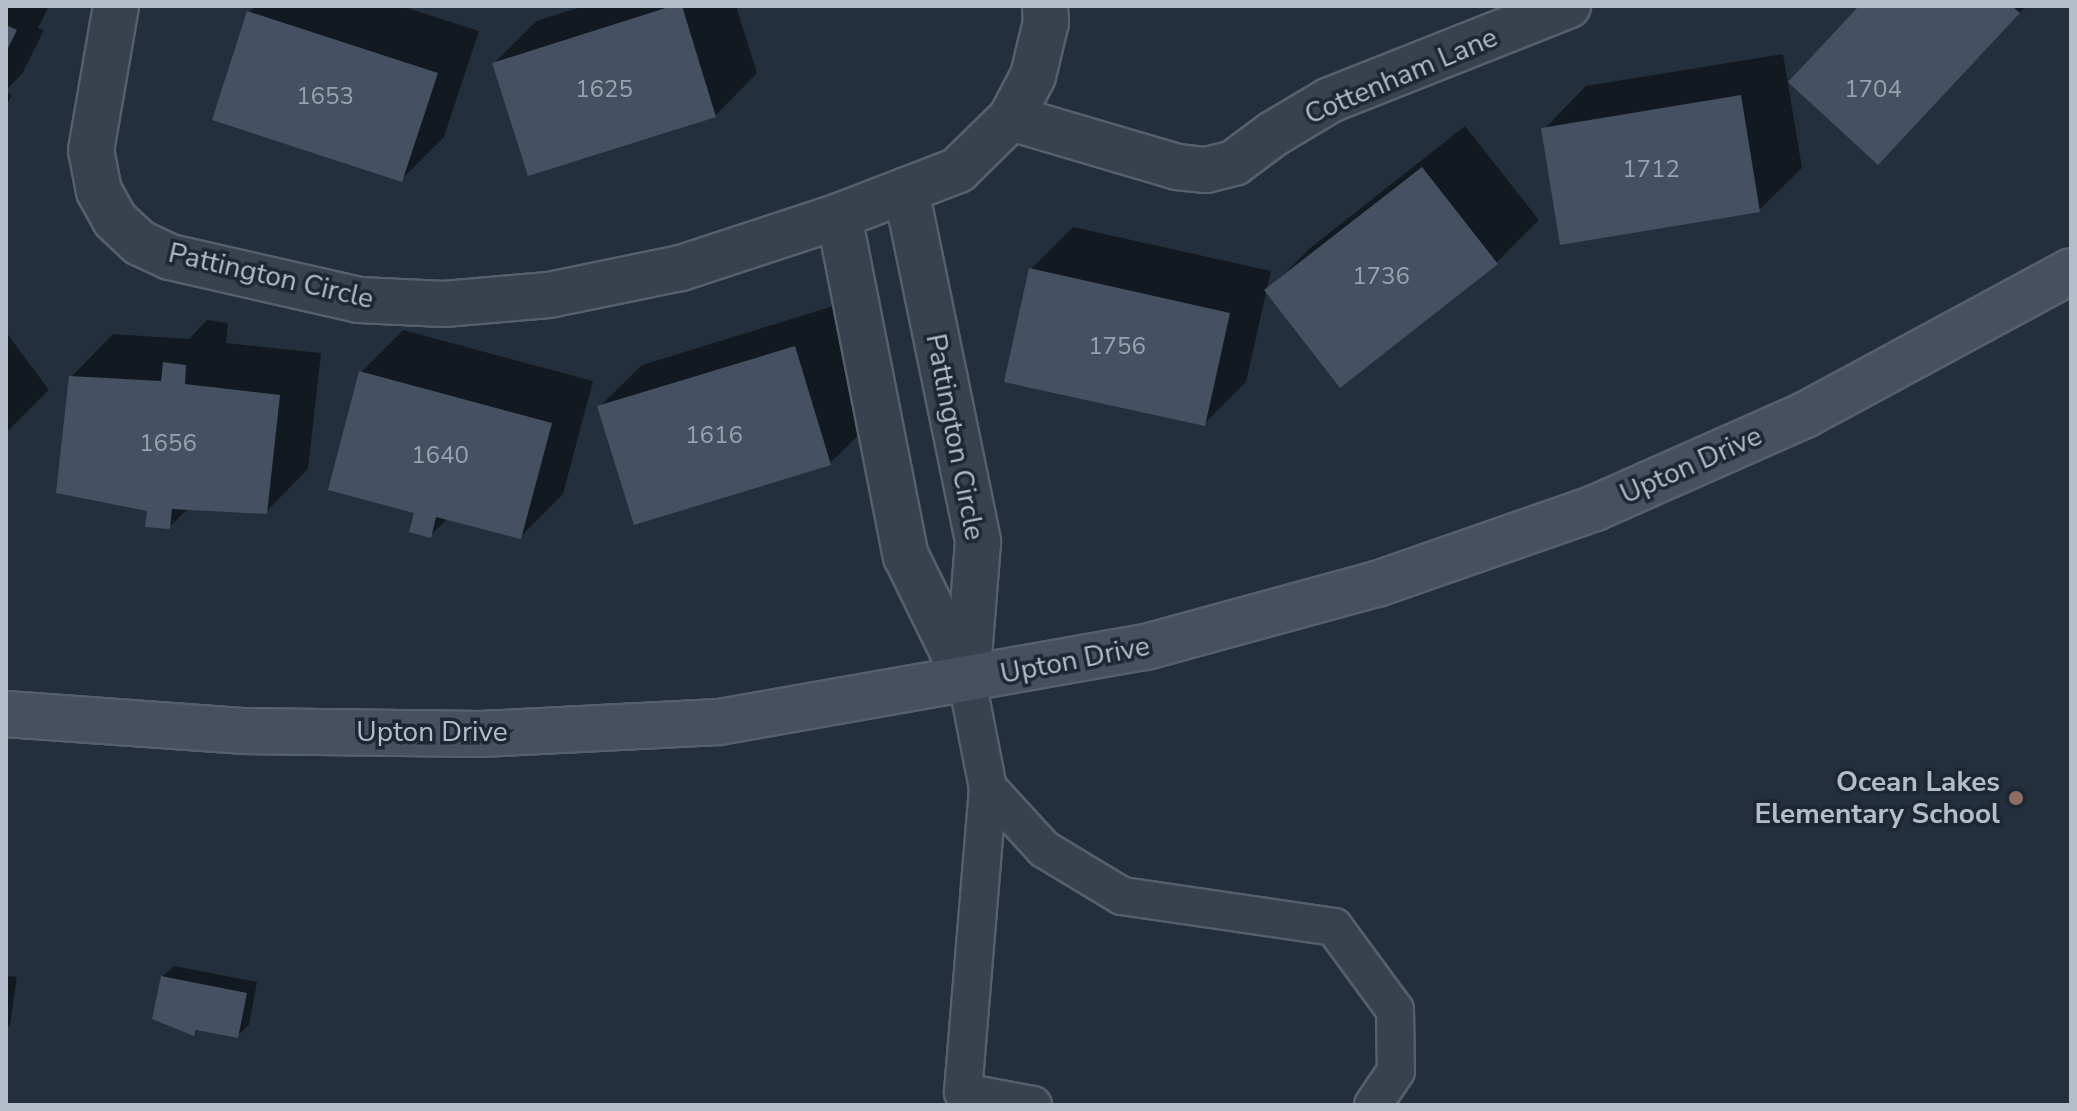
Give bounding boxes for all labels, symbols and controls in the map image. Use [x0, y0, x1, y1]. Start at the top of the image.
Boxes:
street label: Cottenham Lane [1300, 20, 1502, 132]
house number: 1625 [575, 76, 633, 104]
house number: 1704 [1844, 76, 1902, 104]
house number: 1653 [296, 83, 354, 111]
house number: 1712 [1622, 156, 1680, 184]
street label: Pattington Circle [165, 236, 377, 316]
house number: 1736 [1352, 263, 1410, 291]
street label: Pattington Circle [919, 331, 991, 543]
house number: 1756 [1088, 333, 1146, 361]
street label: Upton Drive [1615, 419, 1767, 511]
house number: 1616 [685, 422, 743, 450]
house number: 1656 [139, 430, 197, 458]
house number: 1640 [411, 442, 469, 470]
street label: Upton Drive [998, 629, 1152, 691]
street label: Upton Drive [356, 715, 508, 749]
place label: Ocean Lakes Elementary School [1755, 765, 2000, 831]
marker: Ocean Lakes Elementary School [2007, 789, 2025, 807]

